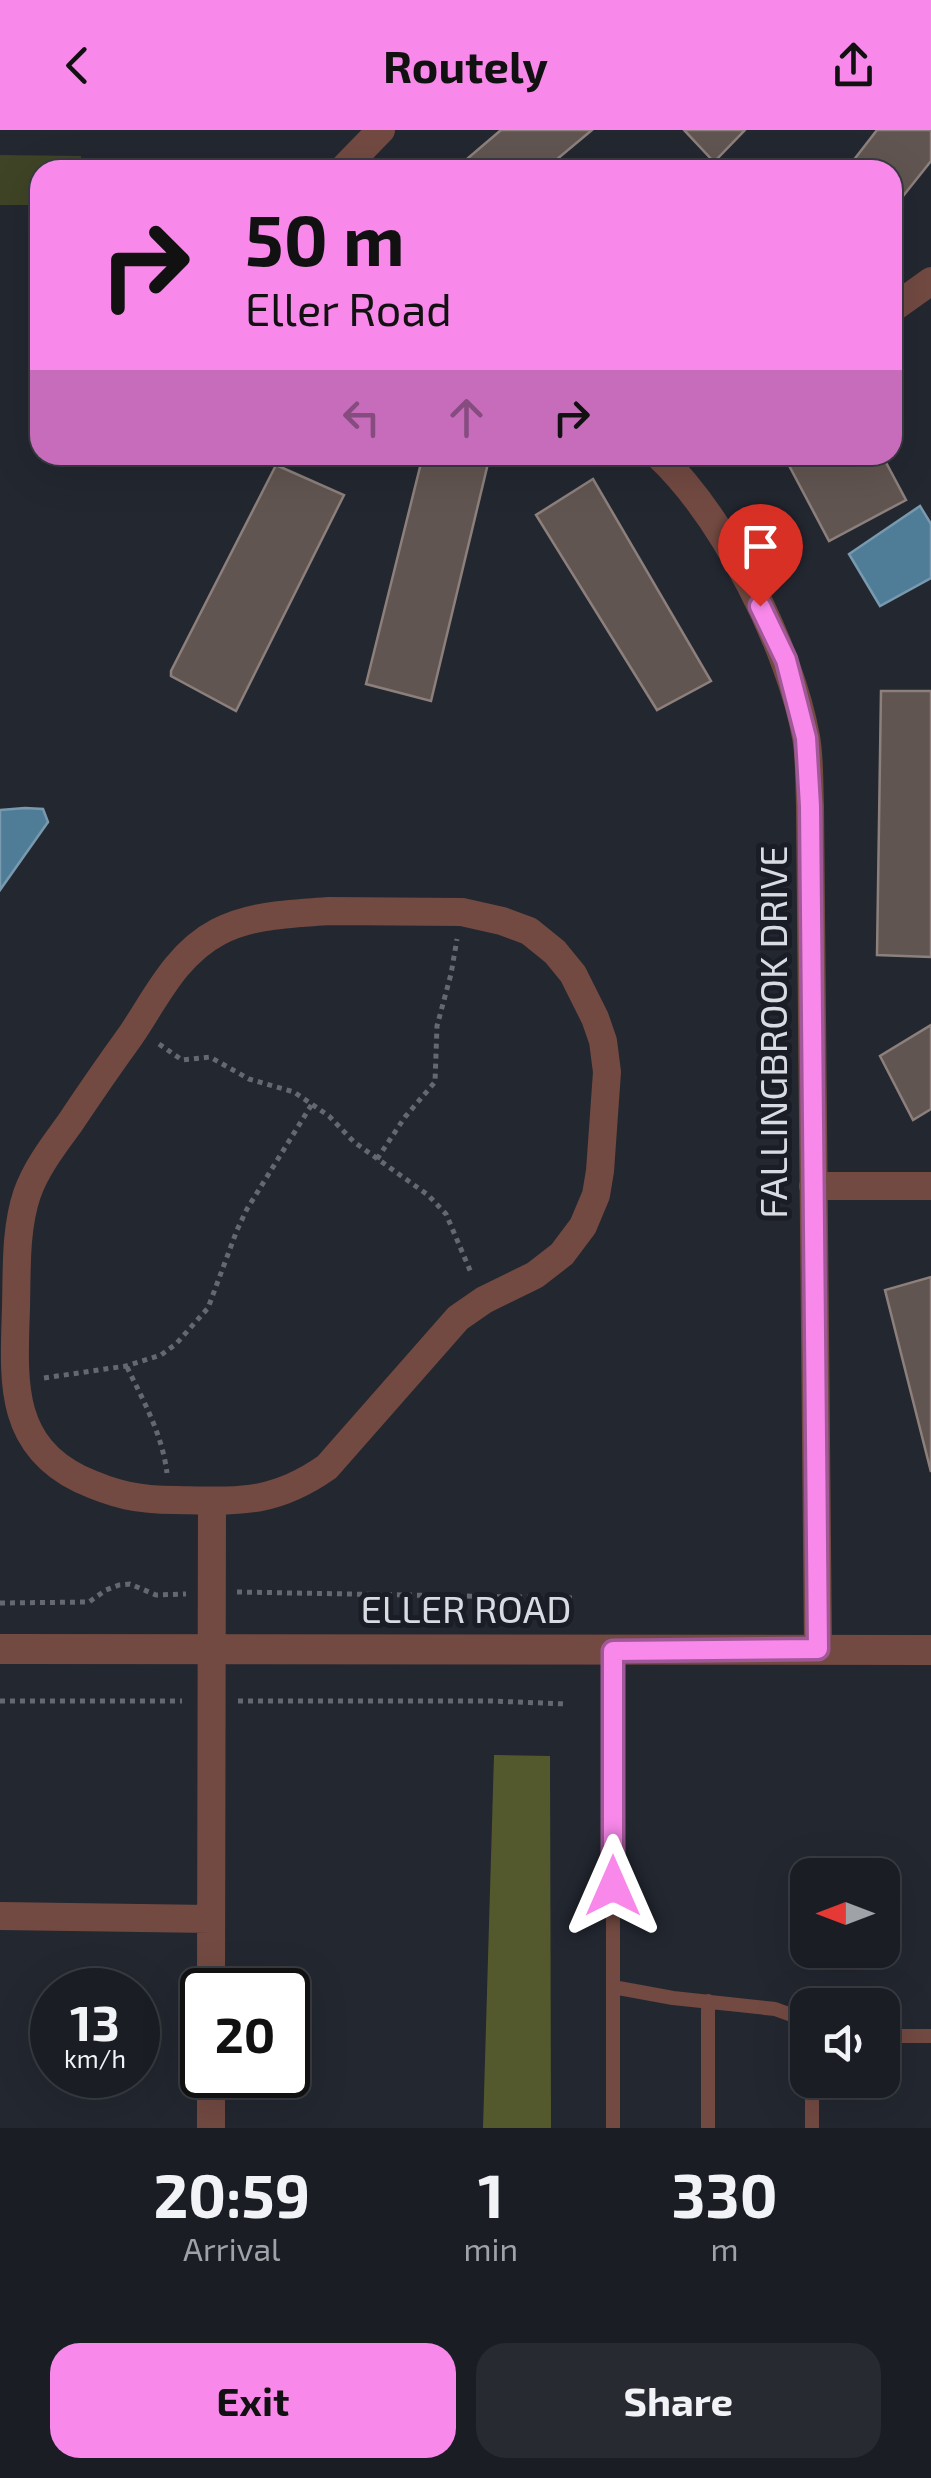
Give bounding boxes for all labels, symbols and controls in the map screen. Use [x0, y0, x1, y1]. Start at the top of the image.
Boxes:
icon: back [50, 38, 105, 93]
text: Routely [383, 38, 548, 92]
icon: share [826, 38, 881, 93]
text: 50 m [245, 196, 405, 280]
icon: right [80, 200, 210, 330]
text: Eller Road [245, 281, 452, 335]
icon: left [334, 390, 389, 445]
icon: ahead [439, 390, 494, 445]
icon: right [544, 390, 599, 445]
pin [718, 504, 803, 607]
icon: arrive [733, 519, 788, 574]
street label: FALLINGBROOK DRIVE [749, 845, 795, 1219]
street label: ELLER ROAD [360, 1585, 572, 1631]
position arrow [561, 1834, 665, 1938]
north arrow [790, 1858, 900, 1968]
map controls [790, 1858, 900, 2098]
speed limit sign: 20 [180, 1968, 310, 2098]
button: sound [790, 1988, 900, 2098]
text: 13 [70, 1991, 120, 2051]
text: km/h [64, 2043, 126, 2073]
text: 20:59 [153, 2158, 310, 2230]
text: 1 [478, 2158, 504, 2230]
text: 330 [672, 2158, 778, 2230]
text: Arrival [183, 2229, 280, 2267]
text: min [464, 2229, 518, 2267]
text: m [711, 2229, 739, 2267]
button: Exit [50, 2343, 456, 2458]
button: Share [476, 2343, 881, 2458]

